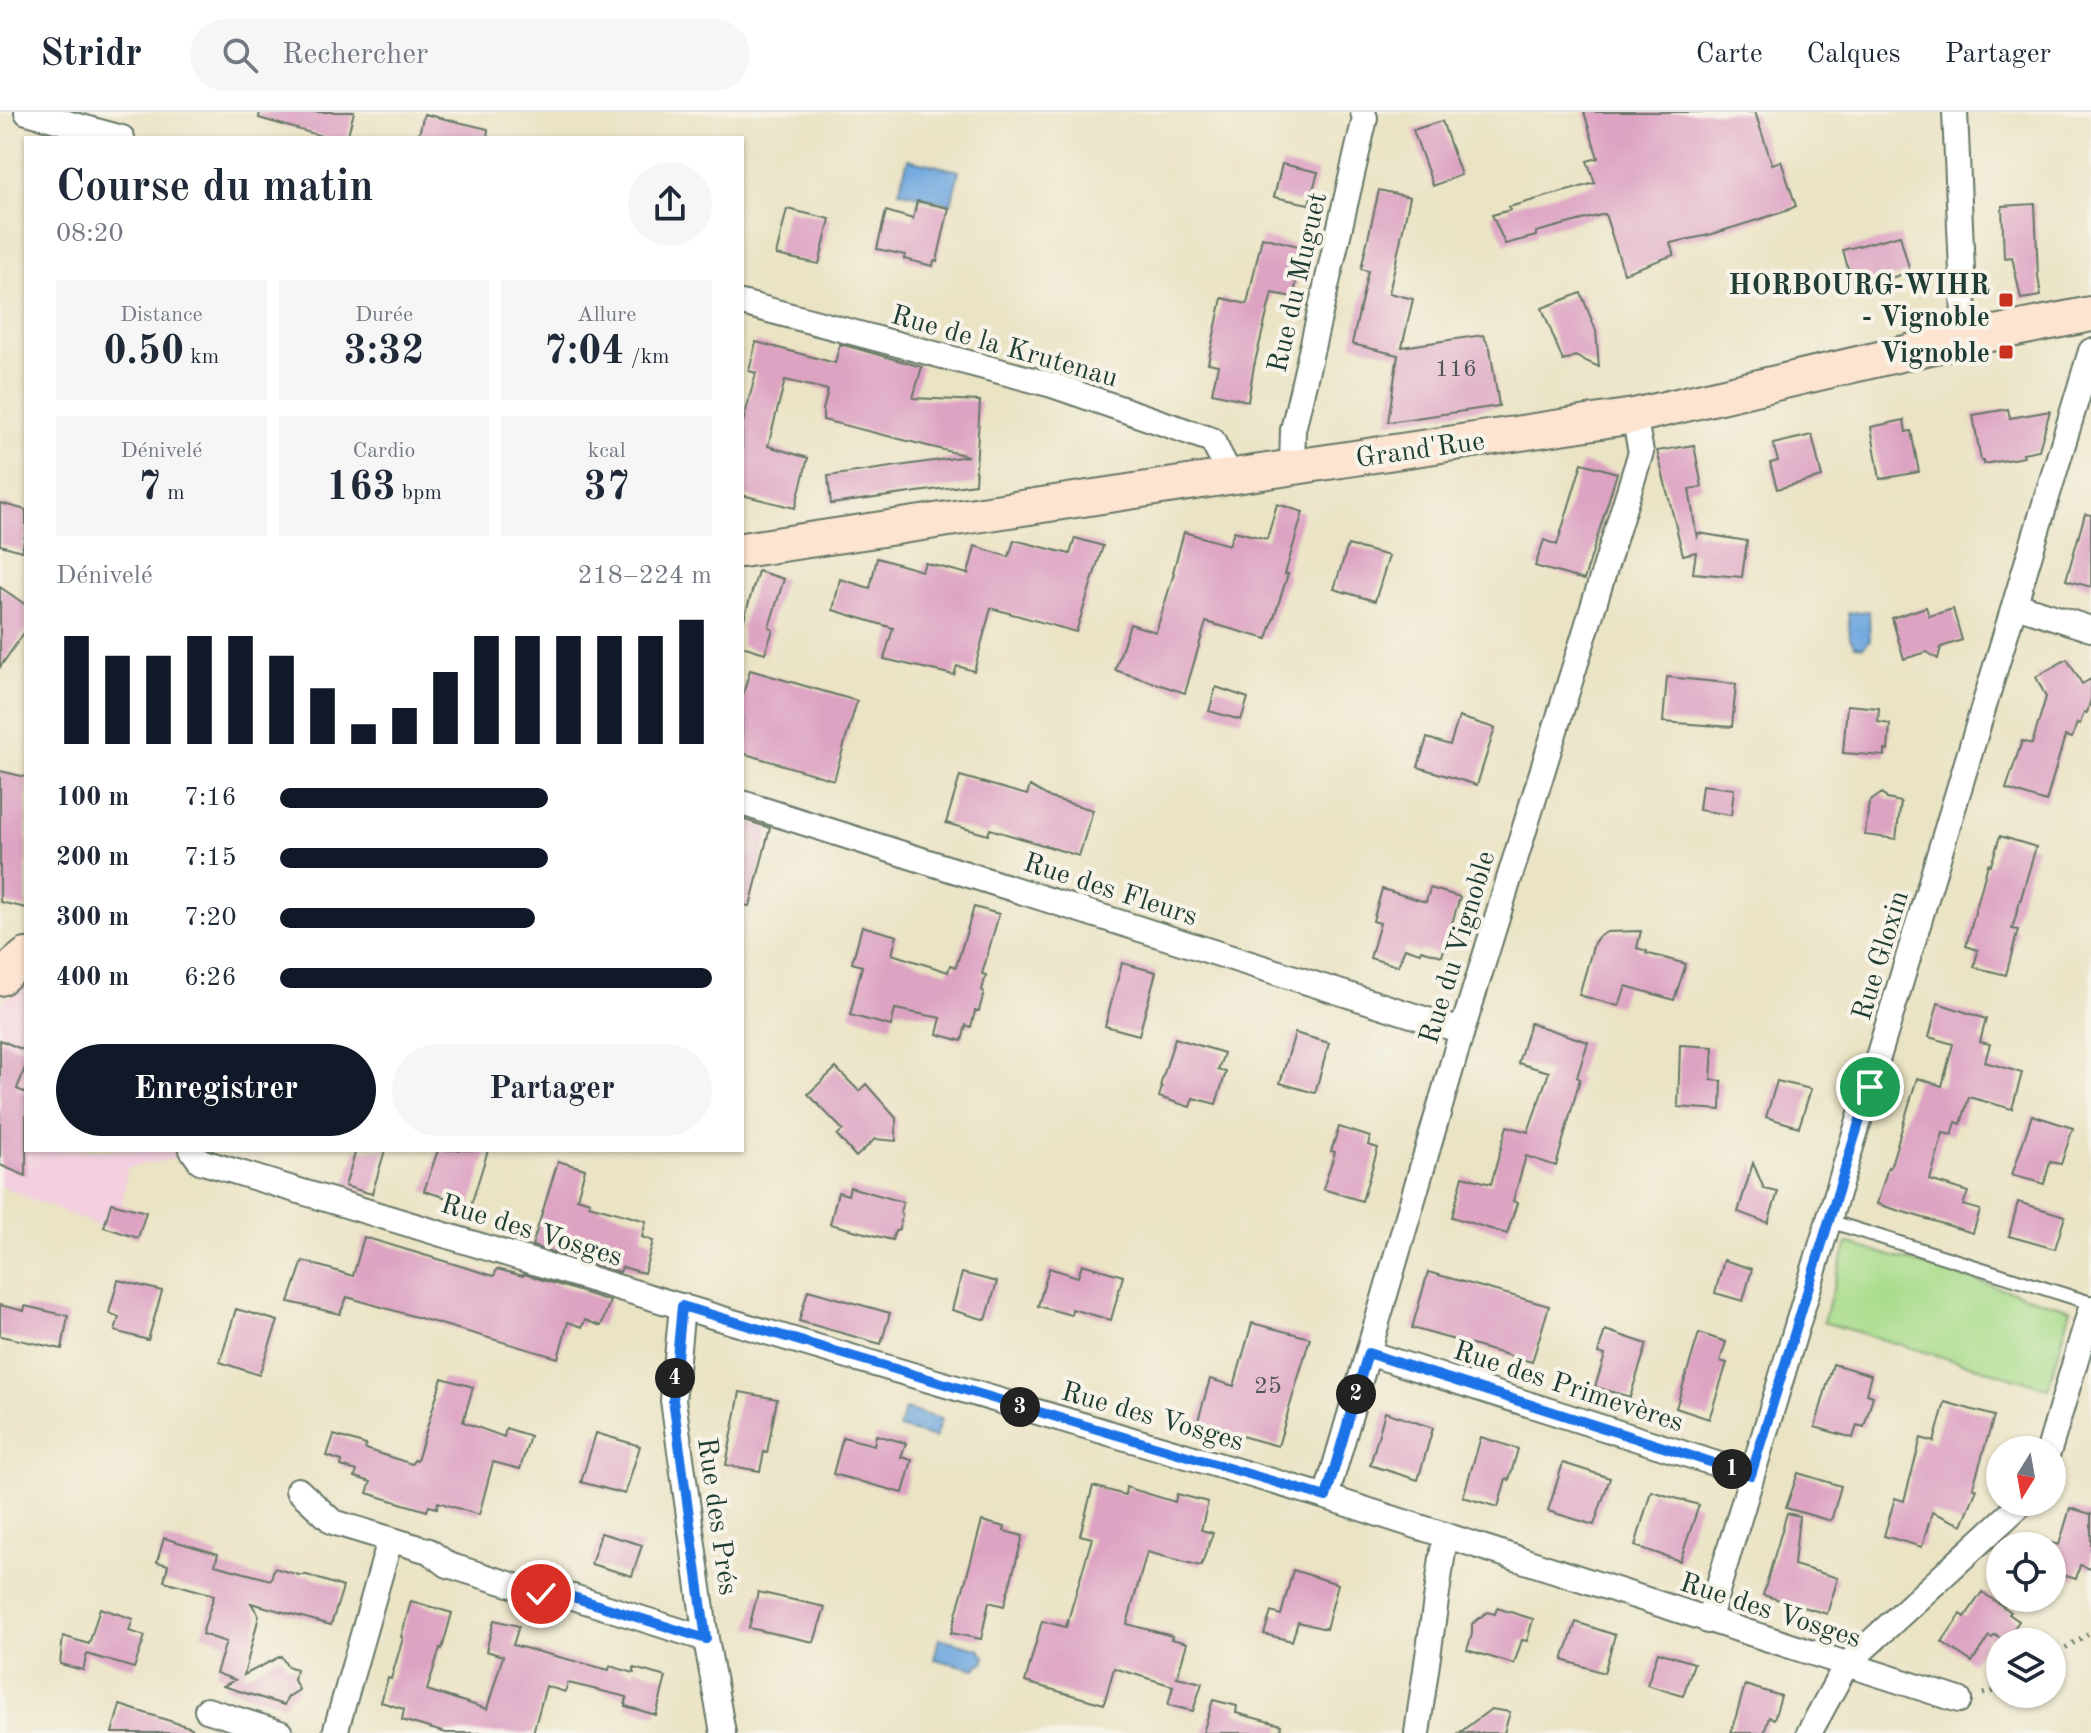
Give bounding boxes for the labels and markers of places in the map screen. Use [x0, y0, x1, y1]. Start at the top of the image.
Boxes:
place label: HORBOURG-WIHR - Vignoble [1728, 273, 1990, 333]
marker: HORBOURG-WIHR - Vignoble [1997, 291, 2015, 309]
place label: Vignoble [1880, 341, 1990, 369]
marker: Vignoble [1997, 343, 2015, 361]
pin [1836, 1053, 1904, 1121]
pin: 4 [655, 1358, 695, 1398]
pin: 2 [1336, 1374, 1376, 1414]
pin: 3 [1000, 1387, 1040, 1427]
pin: 1 [1712, 1449, 1752, 1489]
pin [507, 1560, 575, 1628]

